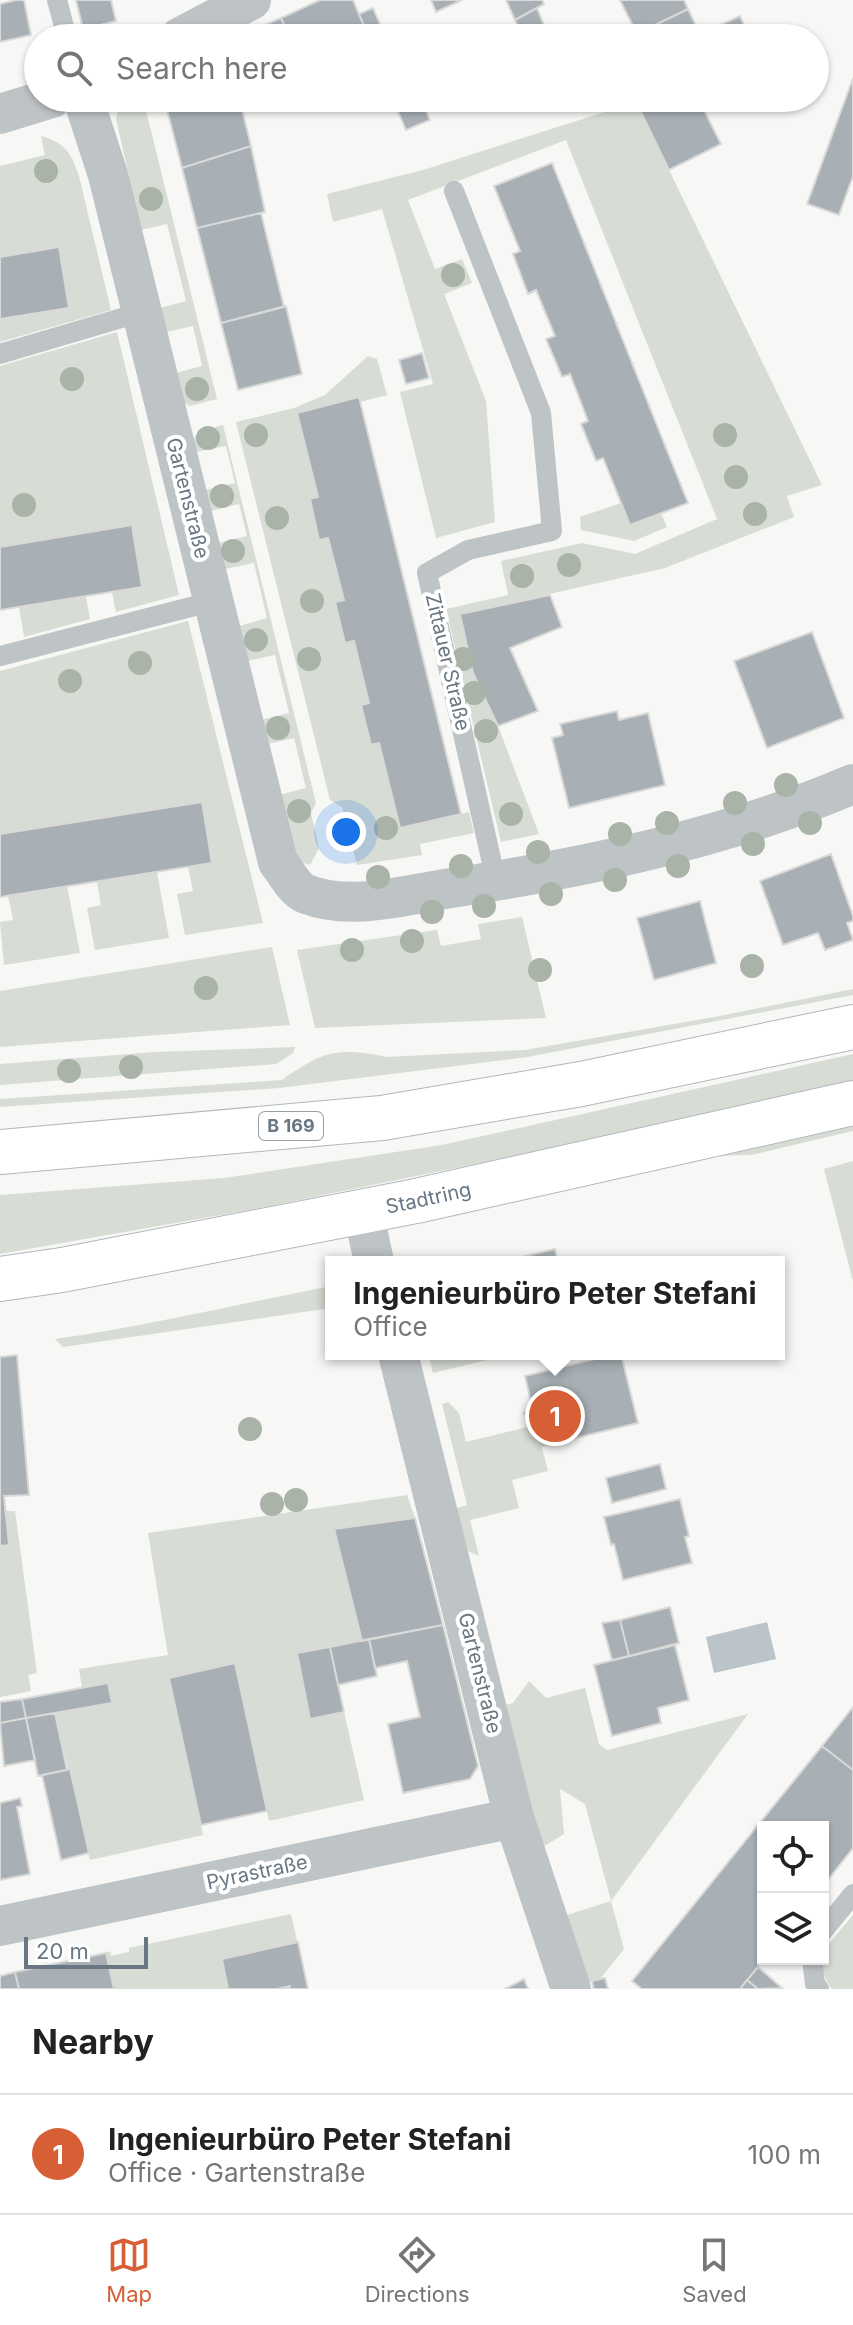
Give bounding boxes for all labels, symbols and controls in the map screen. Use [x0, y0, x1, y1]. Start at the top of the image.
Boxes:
search box [24, 24, 829, 112]
icon: search [52, 46, 96, 90]
text: Search here [116, 50, 288, 86]
street label: Gartenstraße [161, 435, 215, 561]
street label: Zittauer Straße [421, 591, 475, 733]
your location [326, 812, 366, 852]
road number: B 169 [259, 1112, 323, 1140]
street label: Stadtring [384, 1177, 473, 1219]
popup [325, 1256, 785, 1360]
text: Ingenieurbüro Peter Stefani [353, 1275, 757, 1311]
text: Office [353, 1311, 428, 1342]
pin: 1 [529, 1386, 581, 1446]
street label: Gartenstraße [453, 1610, 507, 1736]
map controls [757, 1821, 829, 1965]
button: locate [757, 1821, 829, 1893]
street label: Pyrastraße [204, 1850, 310, 1894]
button: layers [757, 1893, 829, 1965]
scale bar [24, 1933, 148, 1969]
text: 20 m [36, 1938, 89, 1964]
text: Nearby [32, 2021, 154, 2062]
text: Ingenieurbüro Peter Stefani [108, 2121, 511, 2157]
text: 1 [52, 2139, 64, 2170]
text: 100 m [748, 2139, 821, 2170]
text: Office · Gartenstraße [108, 2157, 365, 2188]
tab: Map [106, 2233, 152, 2307]
tab: Directions [365, 2233, 470, 2307]
tab: Saved [682, 2233, 747, 2307]

